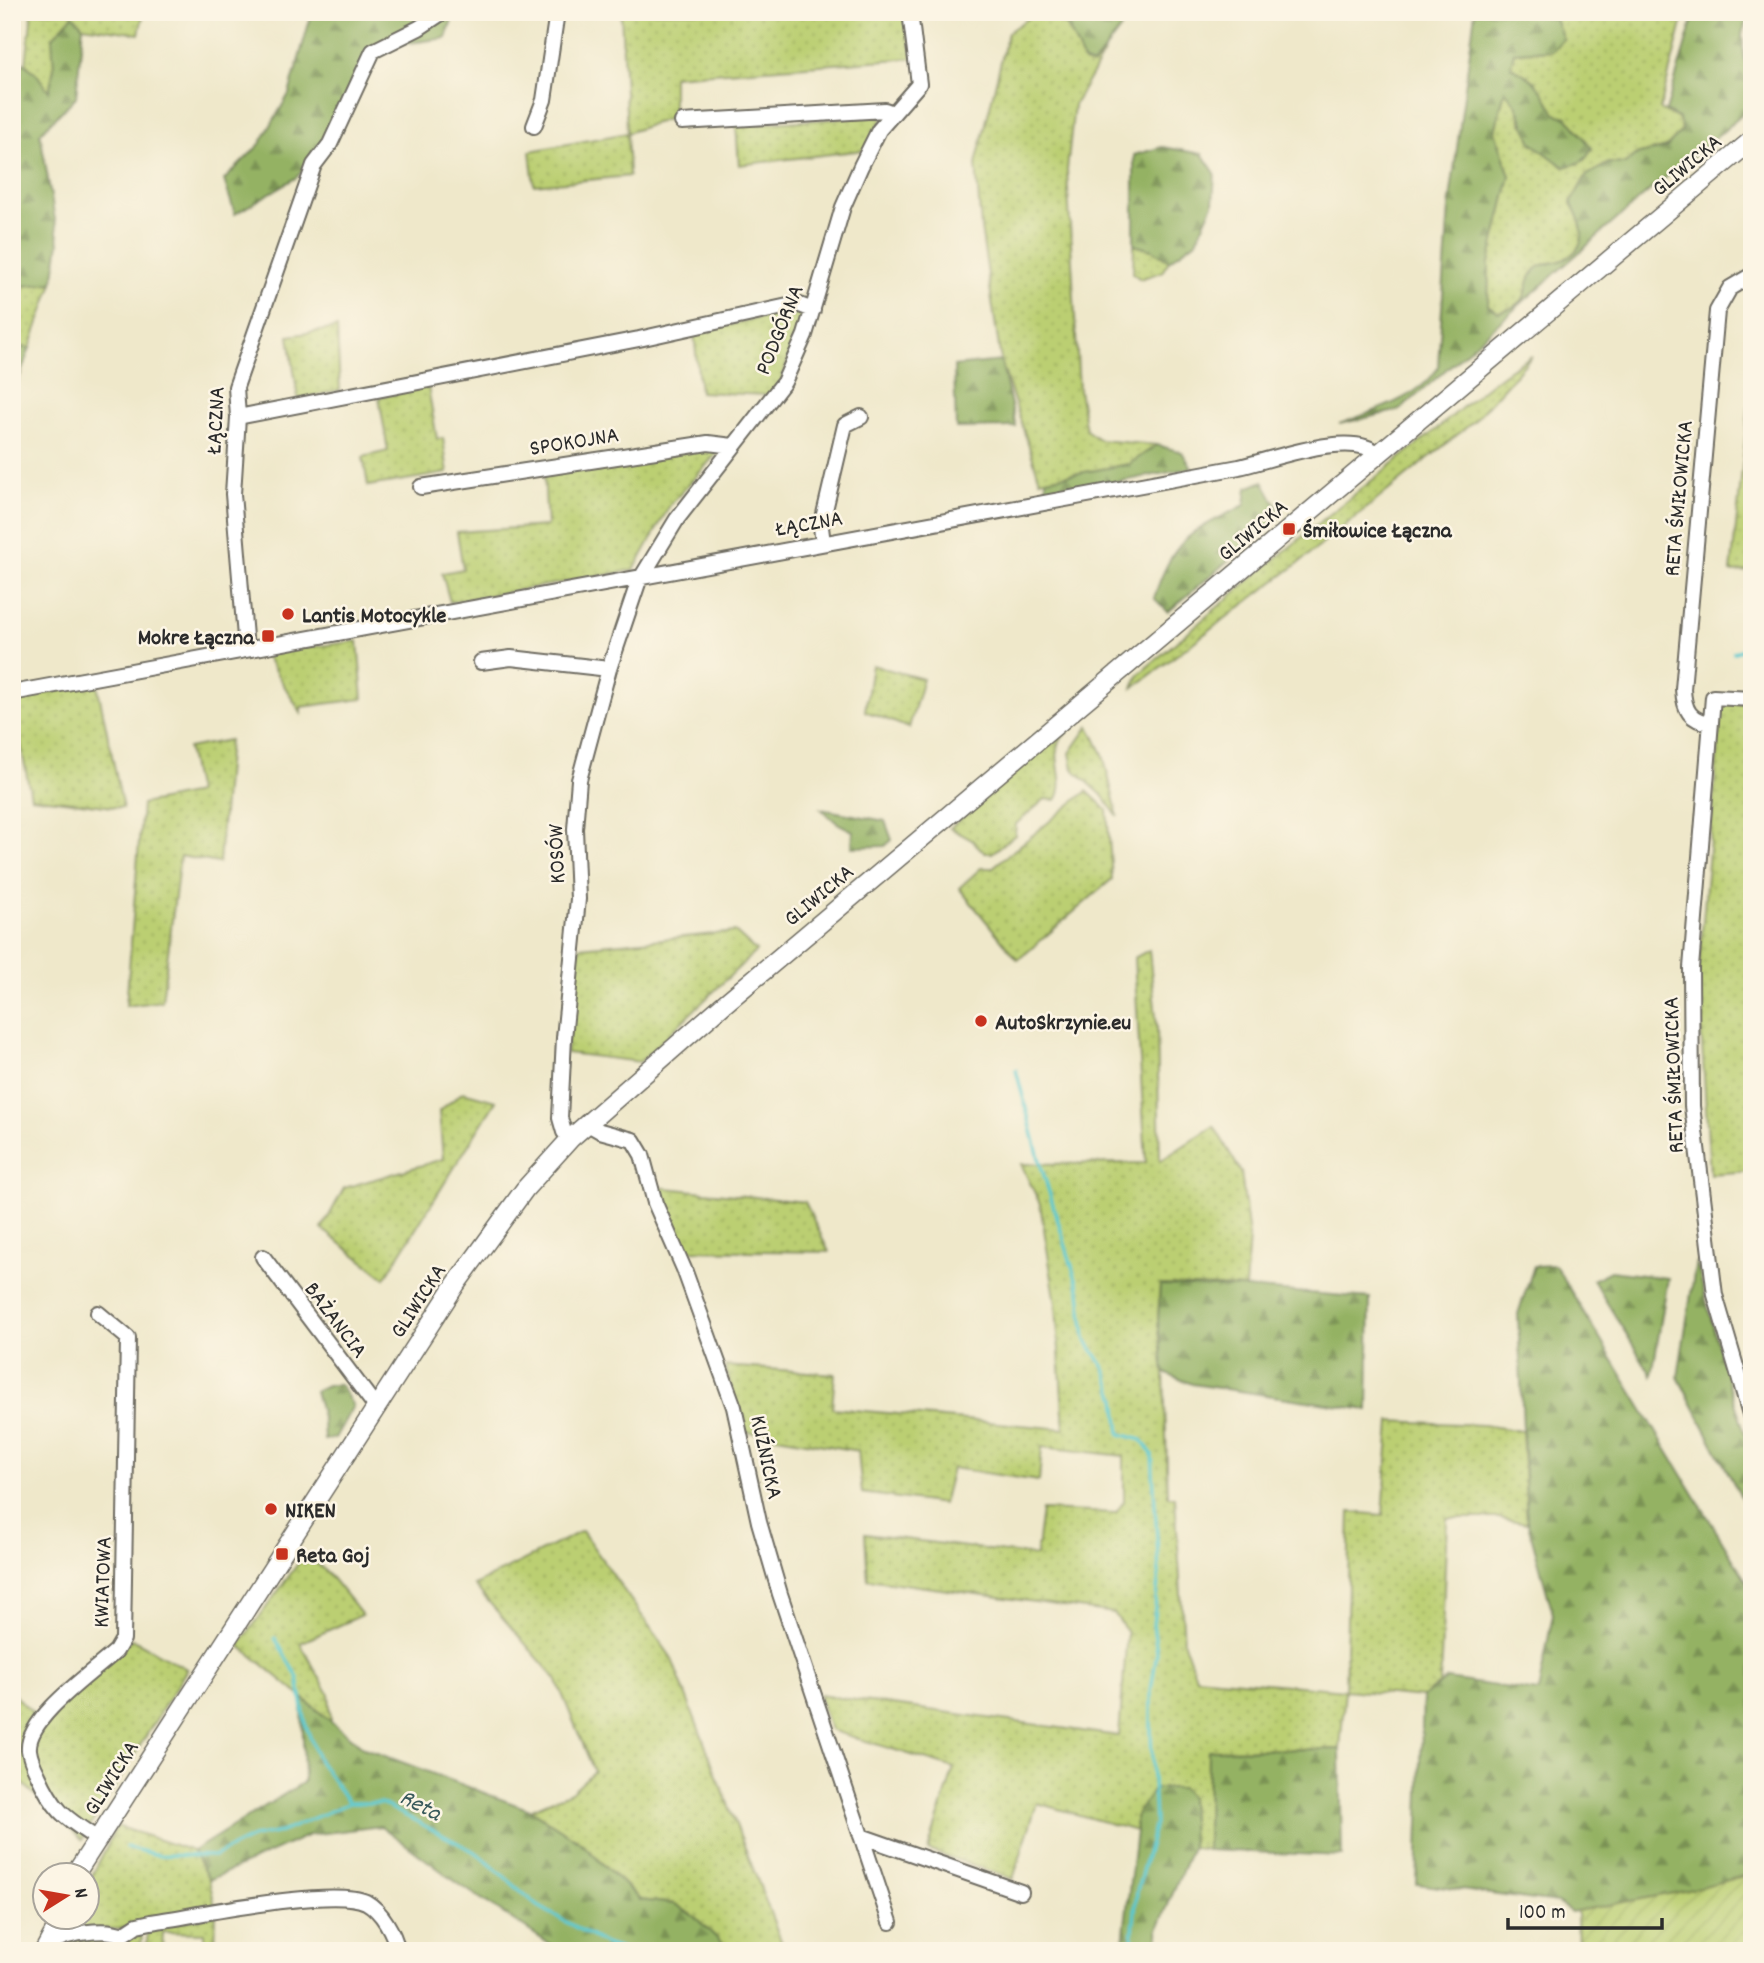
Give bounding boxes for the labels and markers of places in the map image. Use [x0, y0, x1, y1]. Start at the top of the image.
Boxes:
place label: Śmiłowice Łączna [1303, 516, 1453, 549]
marker: Śmiłowice Łączna [1281, 521, 1297, 537]
place label: Lantis Motocykle [302, 601, 447, 634]
marker: Lantis Motocykle [280, 606, 296, 622]
place label: Mokre Łączna [138, 623, 255, 656]
marker: Mokre Łączna [260, 628, 276, 644]
place label: AutoSkrzynie.eu [995, 1008, 1131, 1041]
marker: AutoSkrzynie.eu [973, 1013, 989, 1029]
place label: NIKEN [285, 1496, 336, 1529]
marker: NIKEN [263, 1501, 279, 1517]
place label: Reta Goj [296, 1541, 370, 1574]
marker: Reta Goj [274, 1546, 290, 1562]

